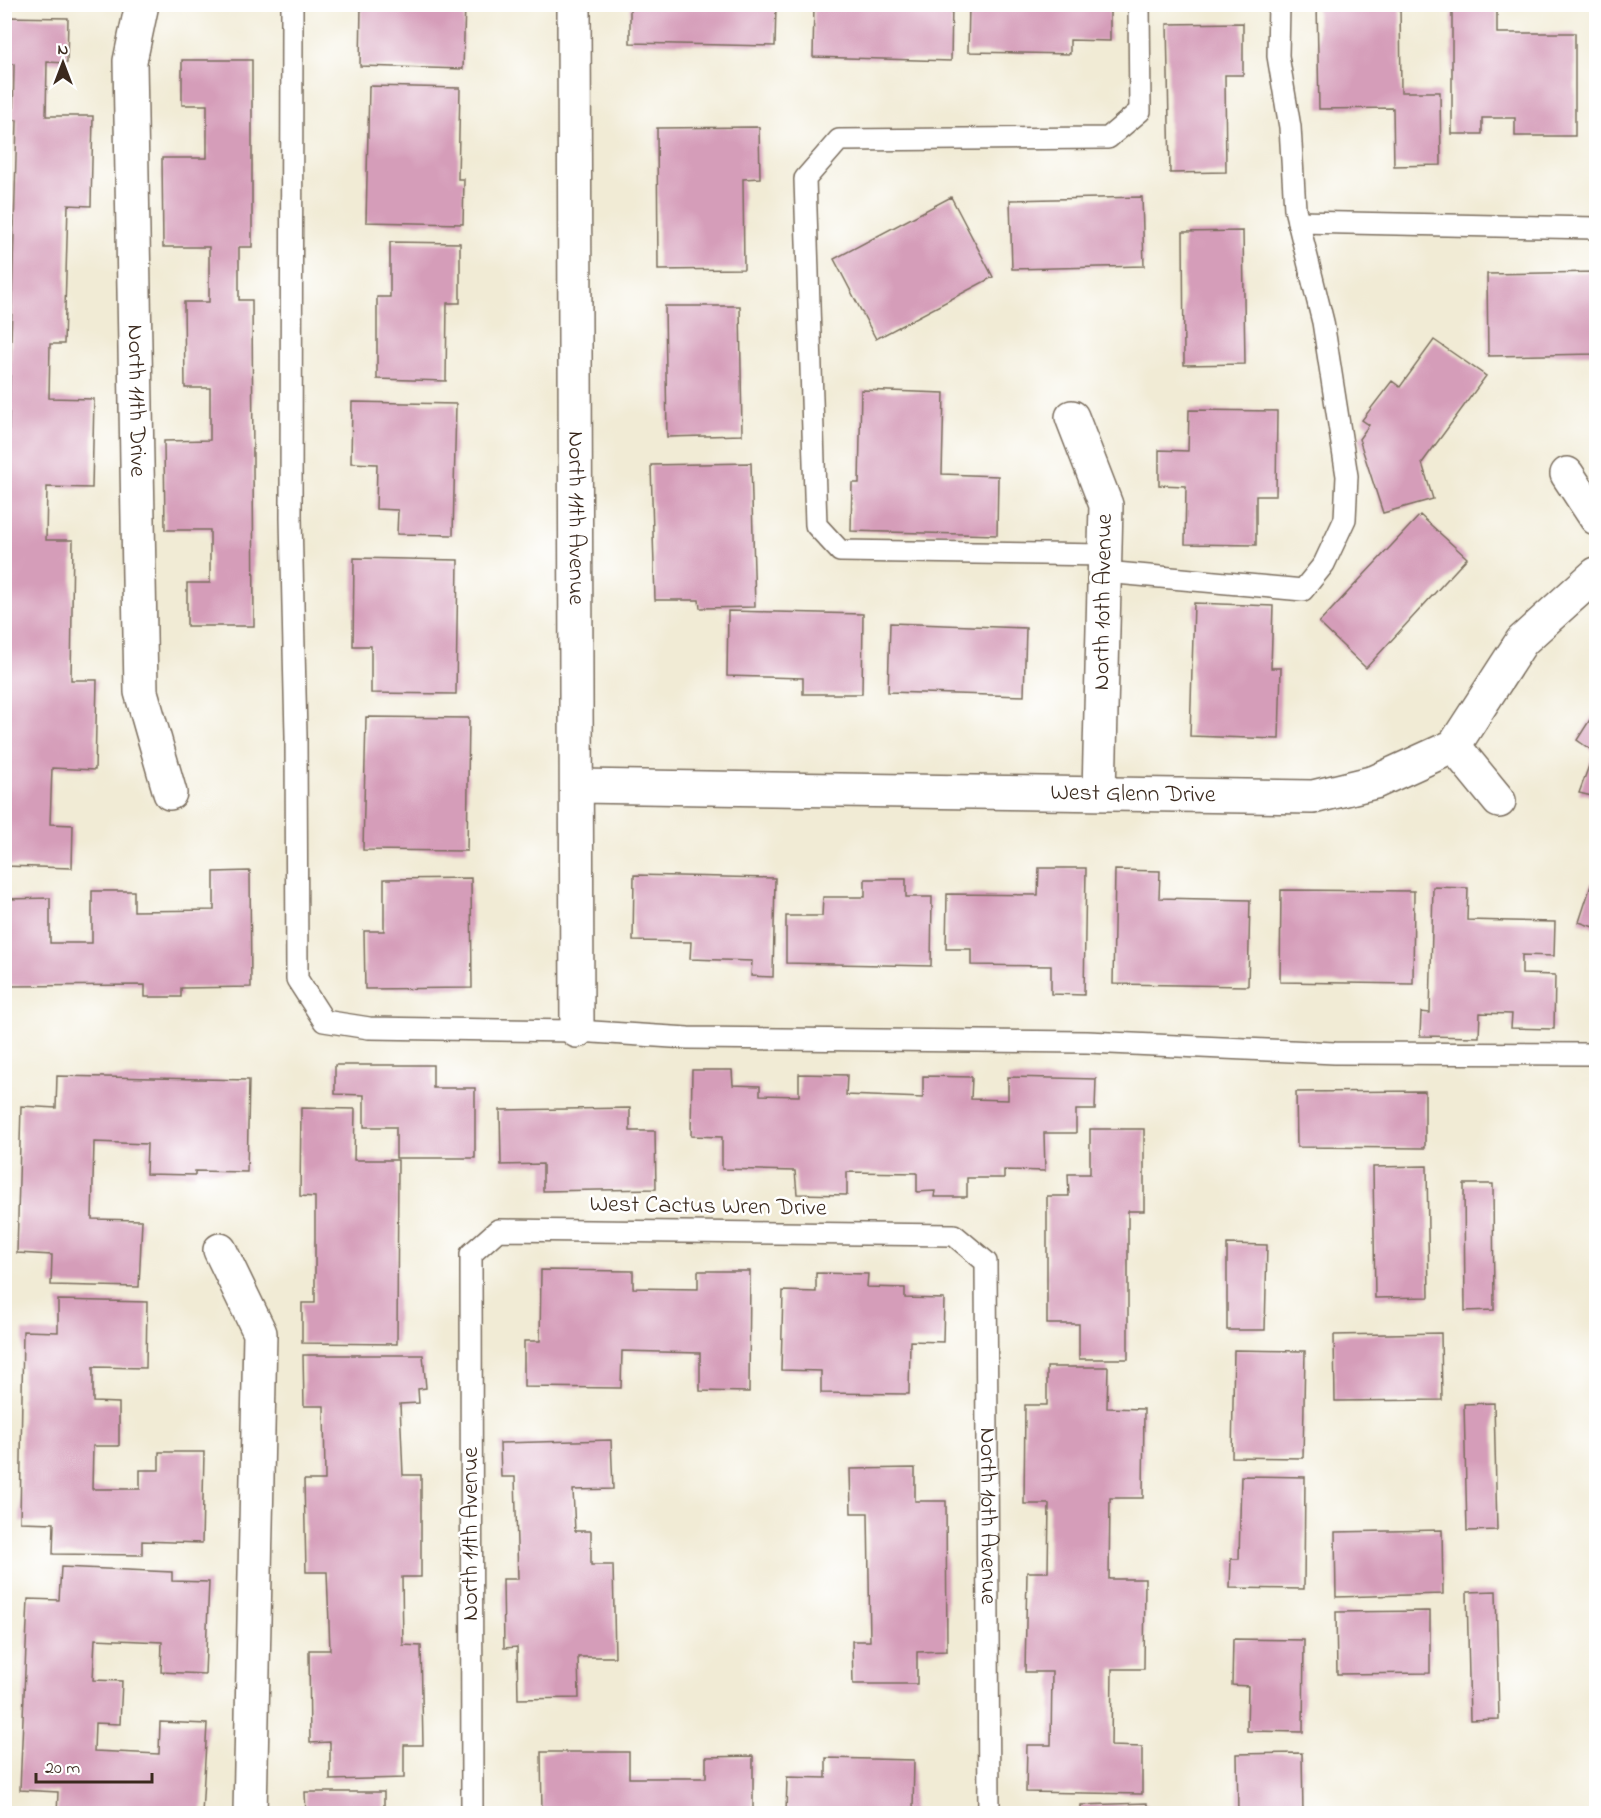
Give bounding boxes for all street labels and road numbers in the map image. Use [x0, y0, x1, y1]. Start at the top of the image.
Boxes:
street label: North 11th Drive [117, 324, 155, 478]
street label: North 11th Avenue [558, 431, 593, 605]
street label: North 10th Avenue [1085, 513, 1123, 691]
street label: West Glenn Drive [1050, 776, 1216, 813]
street label: West Cactus Wren Drive [589, 1187, 827, 1227]
street label: North 10th Avenue [969, 1427, 1005, 1605]
street label: North 11th Avenue [454, 1447, 489, 1621]

